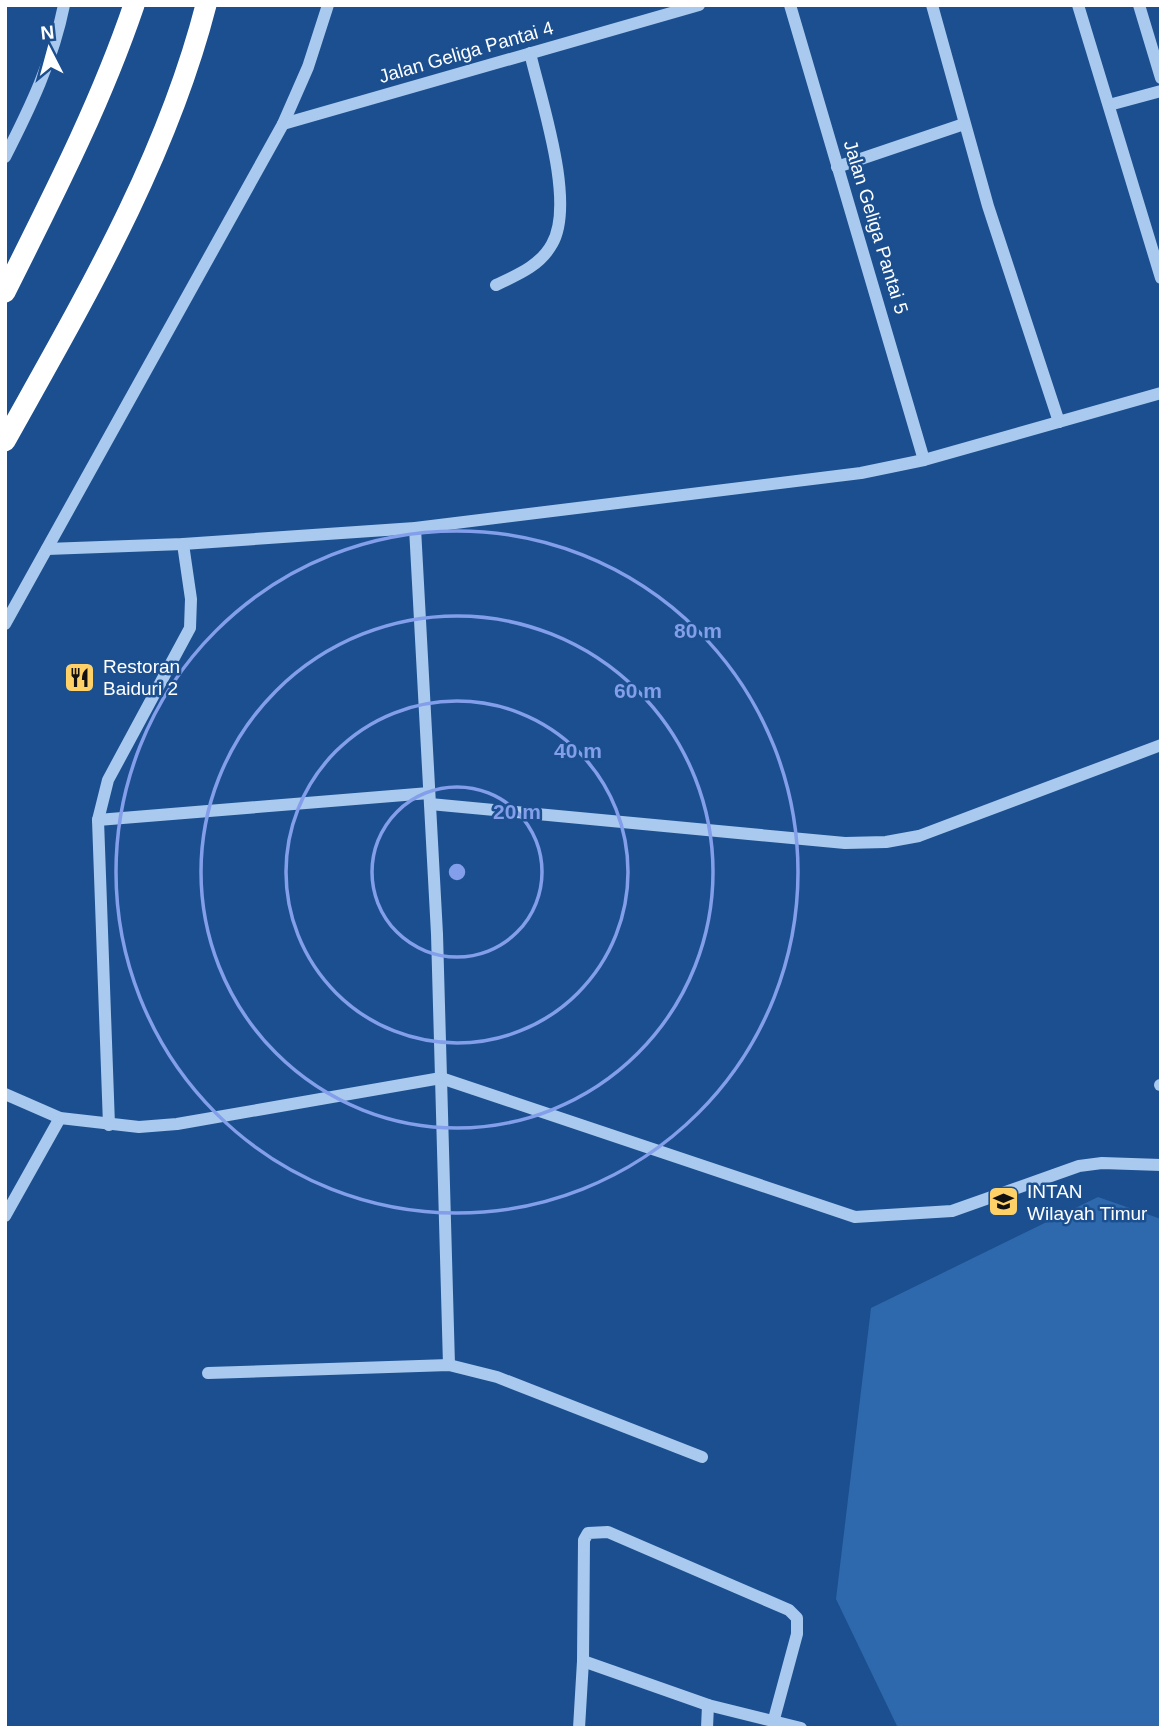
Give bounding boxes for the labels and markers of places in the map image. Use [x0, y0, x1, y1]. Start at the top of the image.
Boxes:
place label: Restoran Baiduri 2 [103, 656, 180, 699]
restaurant icon: Restoran Baiduri 2 [63, 660, 97, 694]
centre of rings [445, 860, 469, 884]
place label: INTAN Wilayah Timur [1027, 1181, 1148, 1224]
school or university icon: INTAN Wilayah Timur [987, 1185, 1021, 1219]

